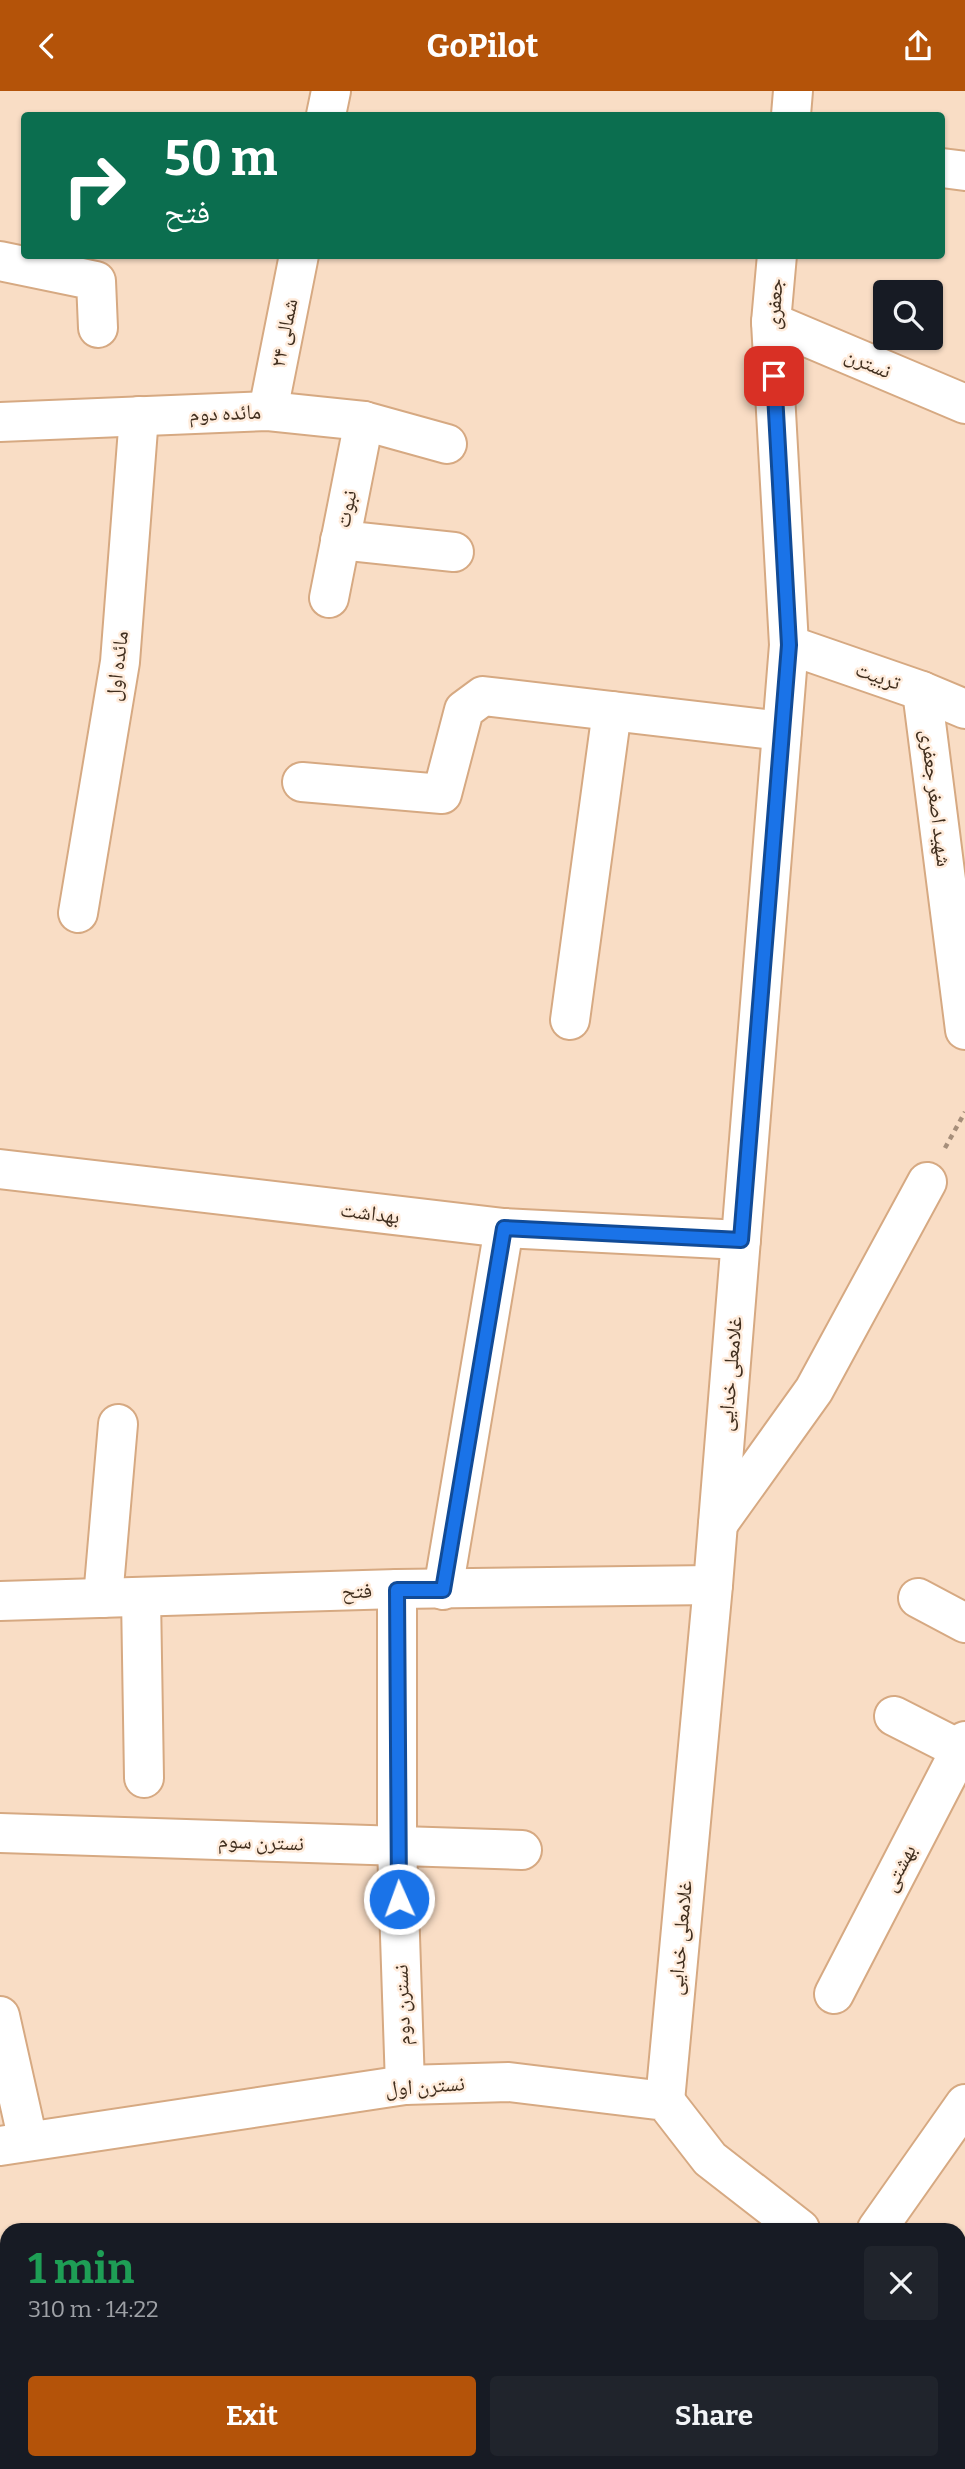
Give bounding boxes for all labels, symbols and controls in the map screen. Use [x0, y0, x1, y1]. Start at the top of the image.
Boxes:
icon: back [28, 27, 66, 65]
text: GoPilot [426, 27, 539, 65]
icon: share [899, 27, 937, 65]
text: 50 m [164, 129, 277, 188]
icon: right [49, 140, 140, 231]
text: فتح [164, 193, 210, 231]
street label: جعفری [760, 278, 788, 330]
map controls [873, 280, 943, 350]
button: search [873, 280, 943, 350]
street label: ۲۴ شمالی [265, 296, 303, 370]
street label: نسترن [841, 342, 895, 384]
pin [744, 346, 804, 406]
icon: arrive [755, 357, 793, 395]
street label: مائده دوم [188, 399, 262, 428]
street label: نبوت [329, 488, 363, 530]
street label: مائده اول [100, 629, 134, 703]
street label: تربیت [852, 656, 904, 696]
street label: شهید اصغر جعفری [915, 728, 957, 868]
street label: بهداشت [339, 1196, 401, 1230]
street label: غلامعلی خدایی [712, 1315, 748, 1433]
street label: فتح [341, 1577, 373, 1605]
street label: نسترن سوم [217, 1828, 305, 1857]
street label: بهشتی [876, 1840, 922, 1896]
position arrow [362, 1862, 436, 1936]
street label: غلامعلی خدایی [662, 1879, 698, 1997]
street label: نسترن دوم [388, 1964, 417, 2046]
street label: نسترن اول [384, 2070, 466, 2102]
text: 1 min [28, 2244, 134, 2294]
button: close [864, 2246, 938, 2320]
text: 310 m · 14:22 [28, 2295, 158, 2323]
button: Exit [28, 2376, 476, 2456]
button: Share [490, 2376, 938, 2456]

